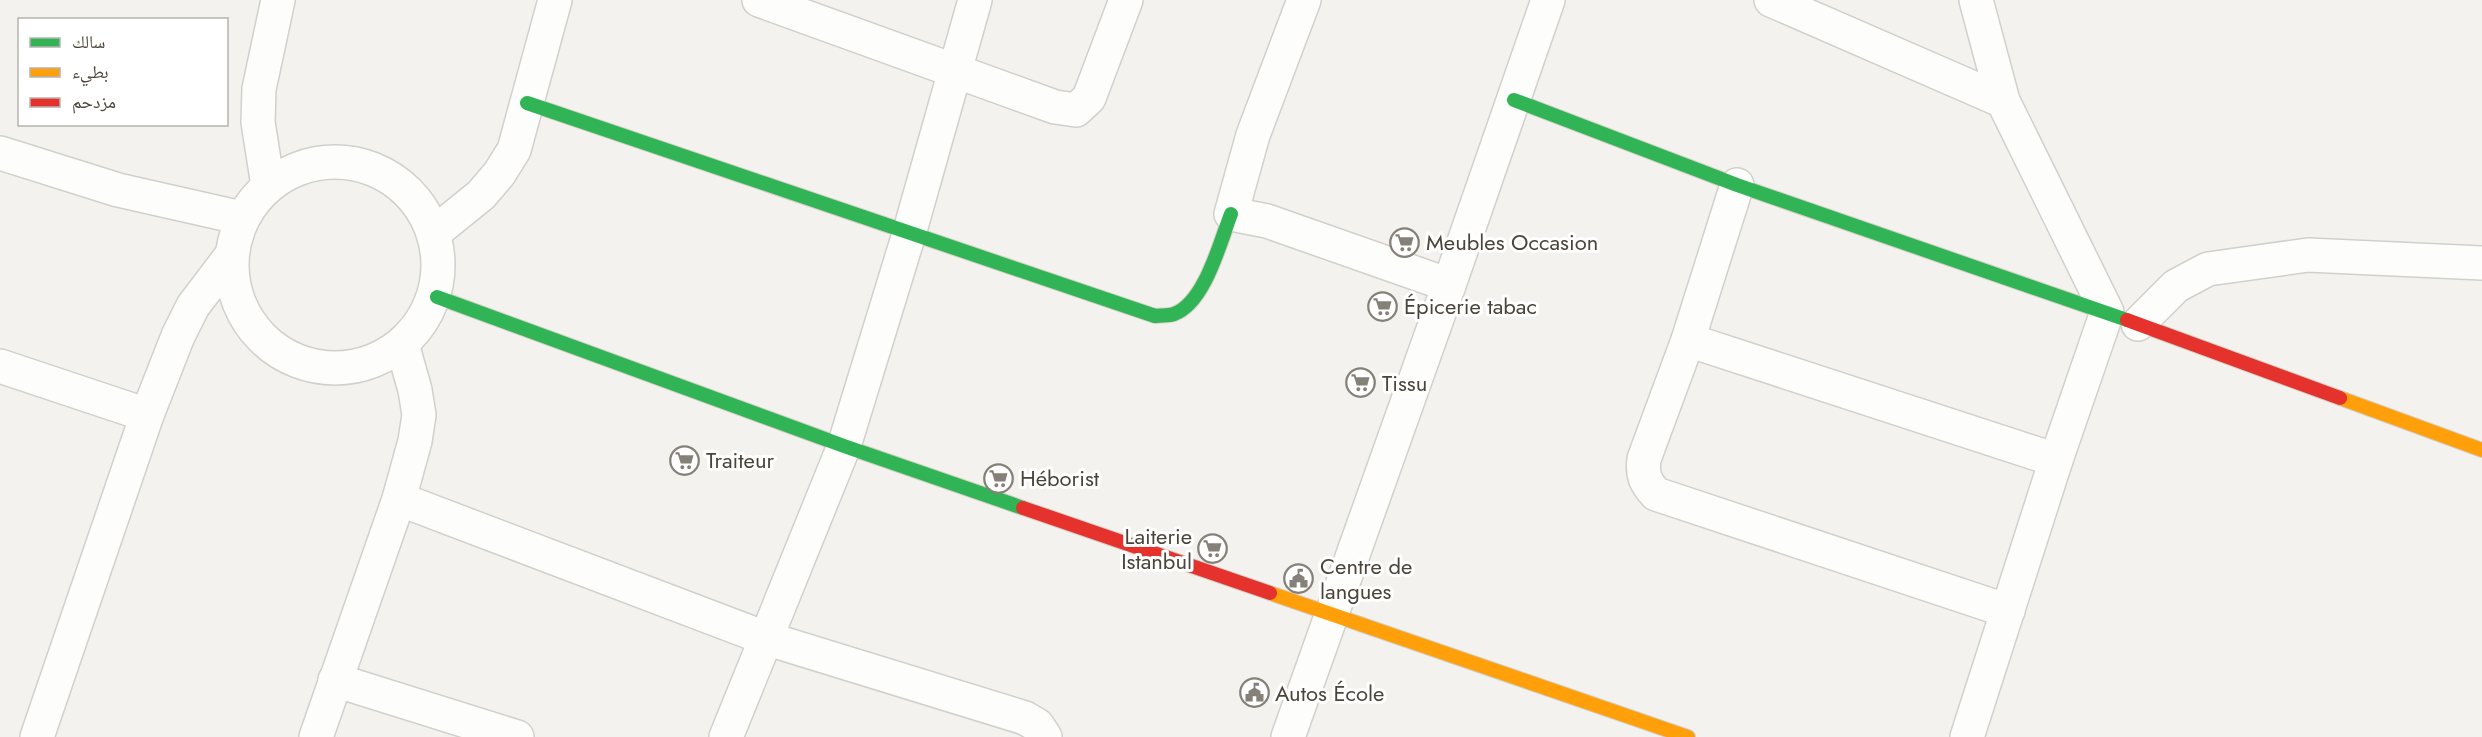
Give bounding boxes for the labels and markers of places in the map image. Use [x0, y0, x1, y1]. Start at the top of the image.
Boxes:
supermarket icon: Meubles Occasion [1389, 226, 1421, 258]
place label: Meubles Occasion [1426, 226, 1598, 258]
supermarket icon: Épicerie tabac [1367, 290, 1399, 322]
place label: Épicerie tabac [1404, 290, 1537, 322]
supermarket icon: Tissu [1345, 367, 1377, 399]
place label: Tissu [1382, 367, 1427, 399]
supermarket icon: Traiteur [669, 444, 701, 476]
place label: Traiteur [706, 444, 774, 476]
supermarket icon: Héborist [983, 462, 1015, 494]
place label: Héborist [1020, 462, 1100, 494]
place label: Laiterie Istanbul [1121, 520, 1192, 577]
supermarket icon: Laiterie Istanbul [1197, 533, 1229, 565]
place label: Centre de langues [1320, 550, 1412, 607]
public building icon: Centre de langues [1283, 563, 1315, 595]
public building icon: Autos École [1238, 677, 1270, 709]
place label: Autos École [1275, 677, 1384, 709]

